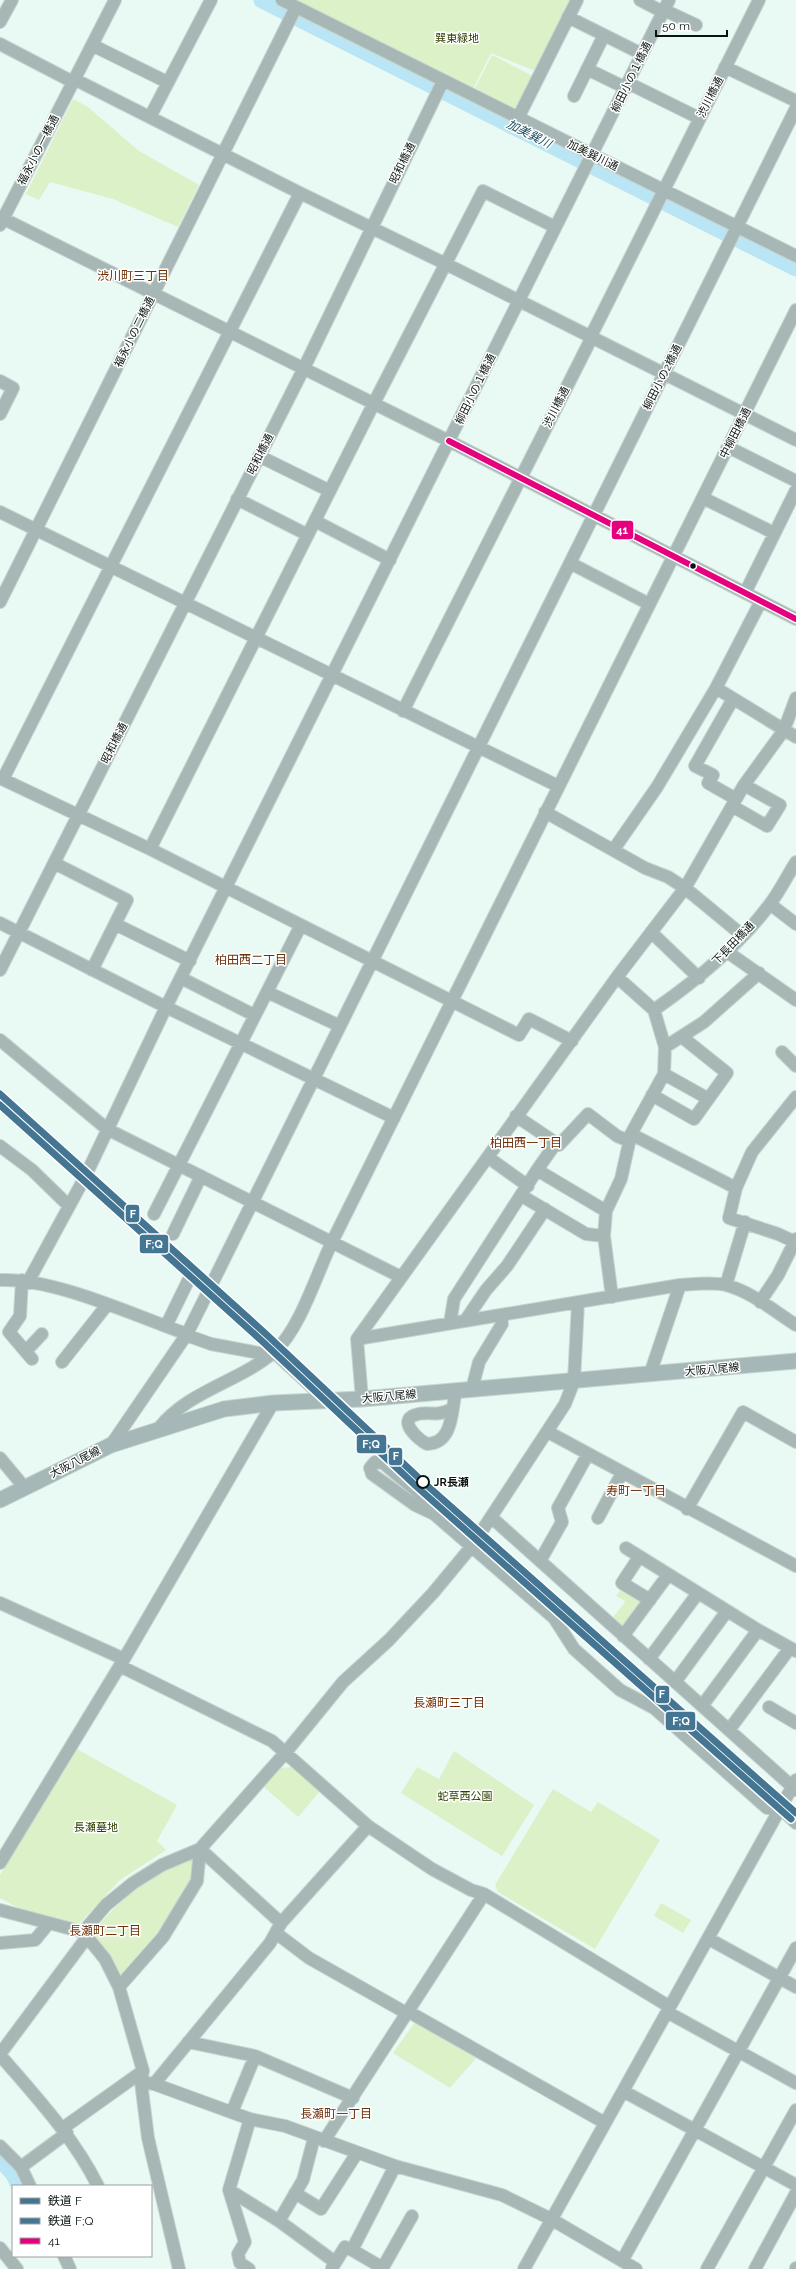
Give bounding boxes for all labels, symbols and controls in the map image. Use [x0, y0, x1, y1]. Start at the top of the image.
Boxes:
scale bar [656, 12, 727, 38]
text: 50 m [662, 19, 690, 33]
park label: 巽東緑地 [435, 32, 479, 45]
street label: 柳田小の１橋通 [609, 40, 654, 115]
street label: 渋川橋通 [695, 75, 726, 120]
street label: 福永小の一橋通 [15, 113, 62, 187]
water label: 加美巽川 [504, 117, 555, 152]
street label: 加美巽川通 [565, 138, 620, 173]
street label: 昭和橋通 [387, 141, 418, 186]
district label: 渋川町三丁目 [97, 269, 169, 283]
street label: 福永小の二橋通 [112, 295, 157, 370]
street label: 柳田小の2橋通 [640, 342, 685, 412]
street label: 柳田小の１橋通 [453, 352, 498, 427]
street label: 渋川橋通 [541, 385, 572, 430]
street label: 中柳田橋通 [717, 406, 754, 461]
street label: 昭和橋通 [245, 432, 276, 477]
line badge: 41 [611, 520, 634, 540]
text: 41 [616, 524, 628, 537]
unlabelled marker [688, 561, 698, 571]
street label: 昭和橋通 [99, 721, 130, 766]
street label: 下長田橋通 [710, 919, 757, 968]
district label: 柏田西二丁目 [215, 953, 287, 967]
district label: 柏田西一丁目 [490, 1136, 562, 1150]
line badge: F [125, 1204, 140, 1223]
text: F [130, 1208, 137, 1221]
line badge: F;Q [139, 1234, 169, 1254]
text: F;Q [145, 1238, 163, 1251]
street label: 大阪八尾線 [684, 1361, 740, 1378]
street label: 大阪八尾線 [361, 1388, 417, 1405]
line badge: F;Q [356, 1434, 387, 1454]
text: F;Q [362, 1438, 380, 1451]
street label: 大阪八尾線 [48, 1444, 103, 1481]
line badge: F [388, 1447, 403, 1466]
text: F [393, 1450, 400, 1463]
marker: JR長瀬 [416, 1475, 430, 1489]
place label: JR長瀬 [434, 1476, 469, 1489]
district label: 寿町一丁目 [606, 1484, 666, 1498]
line badge: F [655, 1685, 670, 1704]
text: F [659, 1688, 666, 1701]
district label: 長瀬町三丁目 [413, 1696, 485, 1710]
line badge: F;Q [665, 1711, 696, 1731]
text: F;Q [672, 1715, 690, 1728]
park label: 蛇草西公園 [438, 1790, 493, 1803]
park label: 長瀬墓地 [74, 1821, 118, 1834]
district label: 長瀬町二丁目 [69, 1924, 141, 1938]
district label: 長瀬町一丁目 [300, 2107, 372, 2121]
legend [12, 2185, 152, 2257]
text: 鉄道 F [48, 2194, 82, 2208]
text: 鉄道 F;Q [48, 2214, 93, 2228]
text: 41 [48, 2234, 60, 2248]

